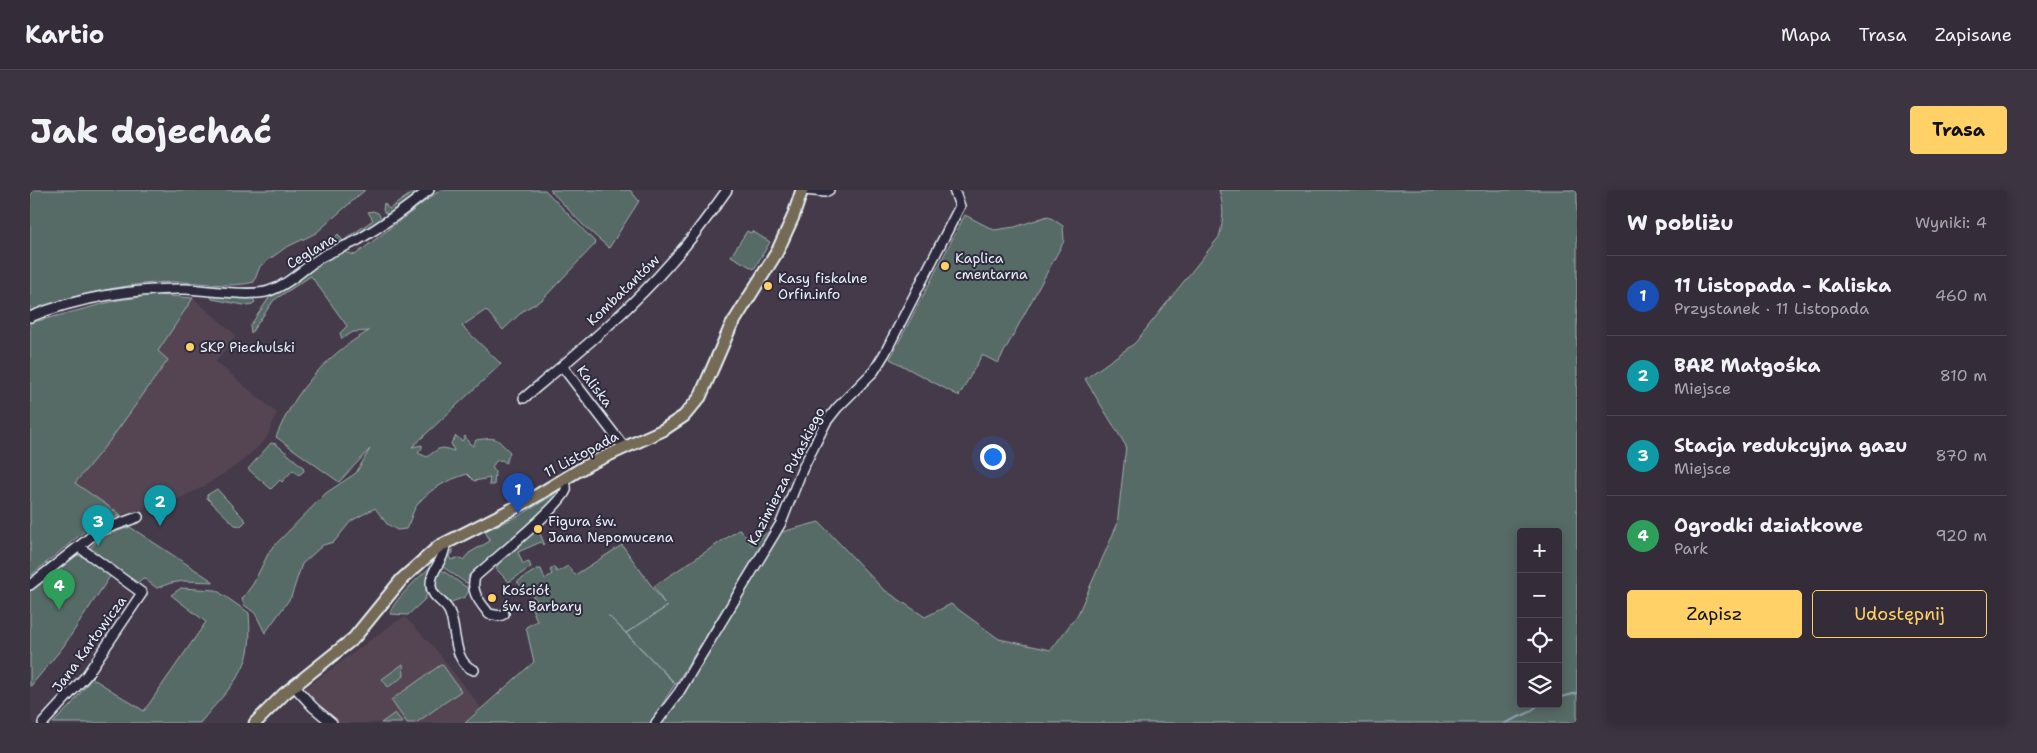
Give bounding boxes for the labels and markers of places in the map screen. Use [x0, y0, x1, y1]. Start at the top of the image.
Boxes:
place label: Kaplica cmentarna [955, 249, 1028, 283]
marker: Kaplica cmentarna [939, 260, 951, 272]
place label: Kasy fiskalne Orfin.info [778, 269, 868, 303]
marker: Kasy fiskalne Orfin.info [762, 280, 774, 292]
place label: SKP Piechulski [200, 338, 295, 356]
marker: SKP Piechulski [184, 341, 196, 353]
pin: 1 [502, 473, 534, 514]
pin: 2 [144, 485, 176, 526]
pin: 3 [82, 505, 114, 546]
place label: Figura św. Jana Nepomucena [548, 512, 674, 546]
marker: Figura św. Jana Nepomucena [532, 523, 544, 535]
pin: 4 [43, 569, 75, 610]
place label: Kościół św. Barbary [502, 581, 582, 615]
marker: Kościół św. Barbary [486, 592, 498, 604]

